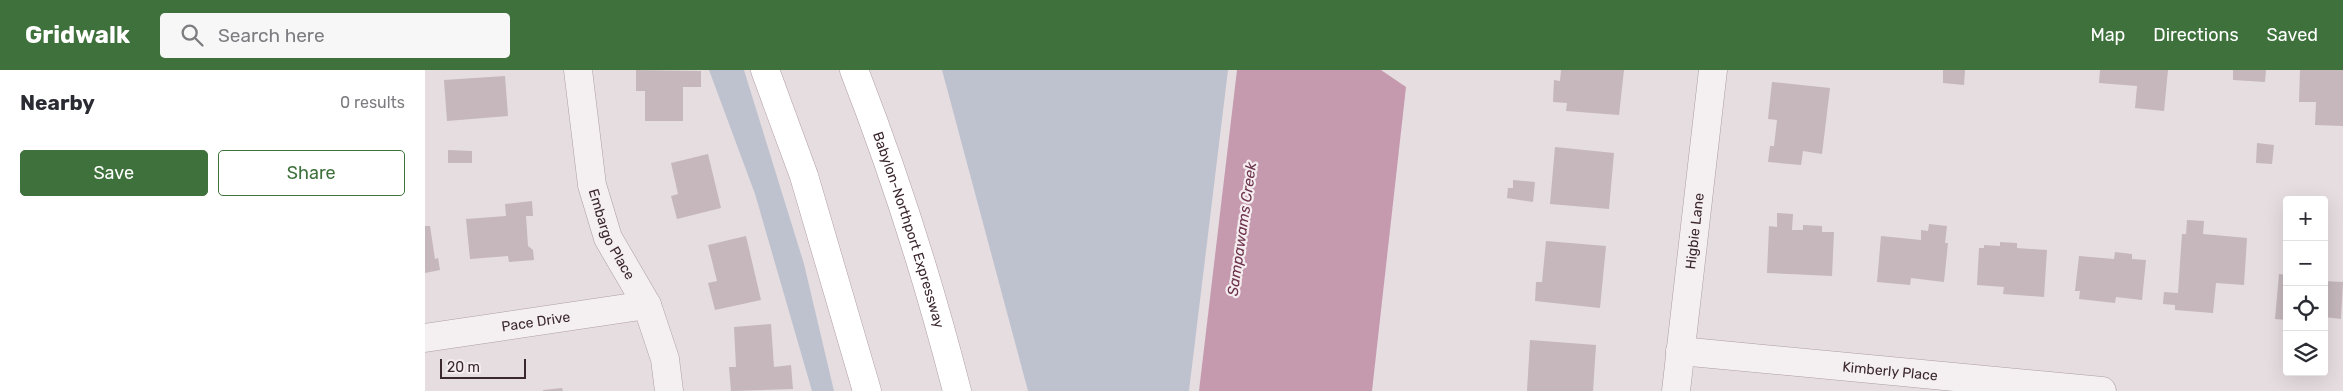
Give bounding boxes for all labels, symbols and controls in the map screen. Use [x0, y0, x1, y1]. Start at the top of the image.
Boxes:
search box [160, 13, 510, 58]
text: Gridwalk [25, 21, 130, 49]
icon: search [178, 21, 206, 49]
text: Search here [218, 24, 325, 47]
text: Map [2090, 24, 2125, 46]
text: Directions [2153, 24, 2239, 46]
text: Saved [2267, 24, 2318, 46]
text: Nearby [20, 90, 95, 115]
text: 0 results [340, 93, 405, 112]
street label: Babylon-Northport Expressway [869, 129, 948, 330]
button: Save [20, 150, 208, 196]
button: Share [218, 150, 405, 196]
water label: Sampawams Creek [1224, 161, 1260, 297]
street label: Embargo Place [585, 187, 639, 283]
street label: Higbie Lane [1682, 192, 1707, 270]
map controls [2283, 196, 2328, 376]
button: + [2283, 196, 2328, 241]
button: − [2283, 241, 2328, 286]
button: locate [2283, 286, 2328, 331]
street label: Pace Drive [500, 308, 571, 335]
button: layers [2283, 331, 2328, 376]
scale bar [440, 356, 526, 379]
street label: Kimberly Place [1842, 358, 1939, 384]
text: 20 m [447, 359, 480, 376]

